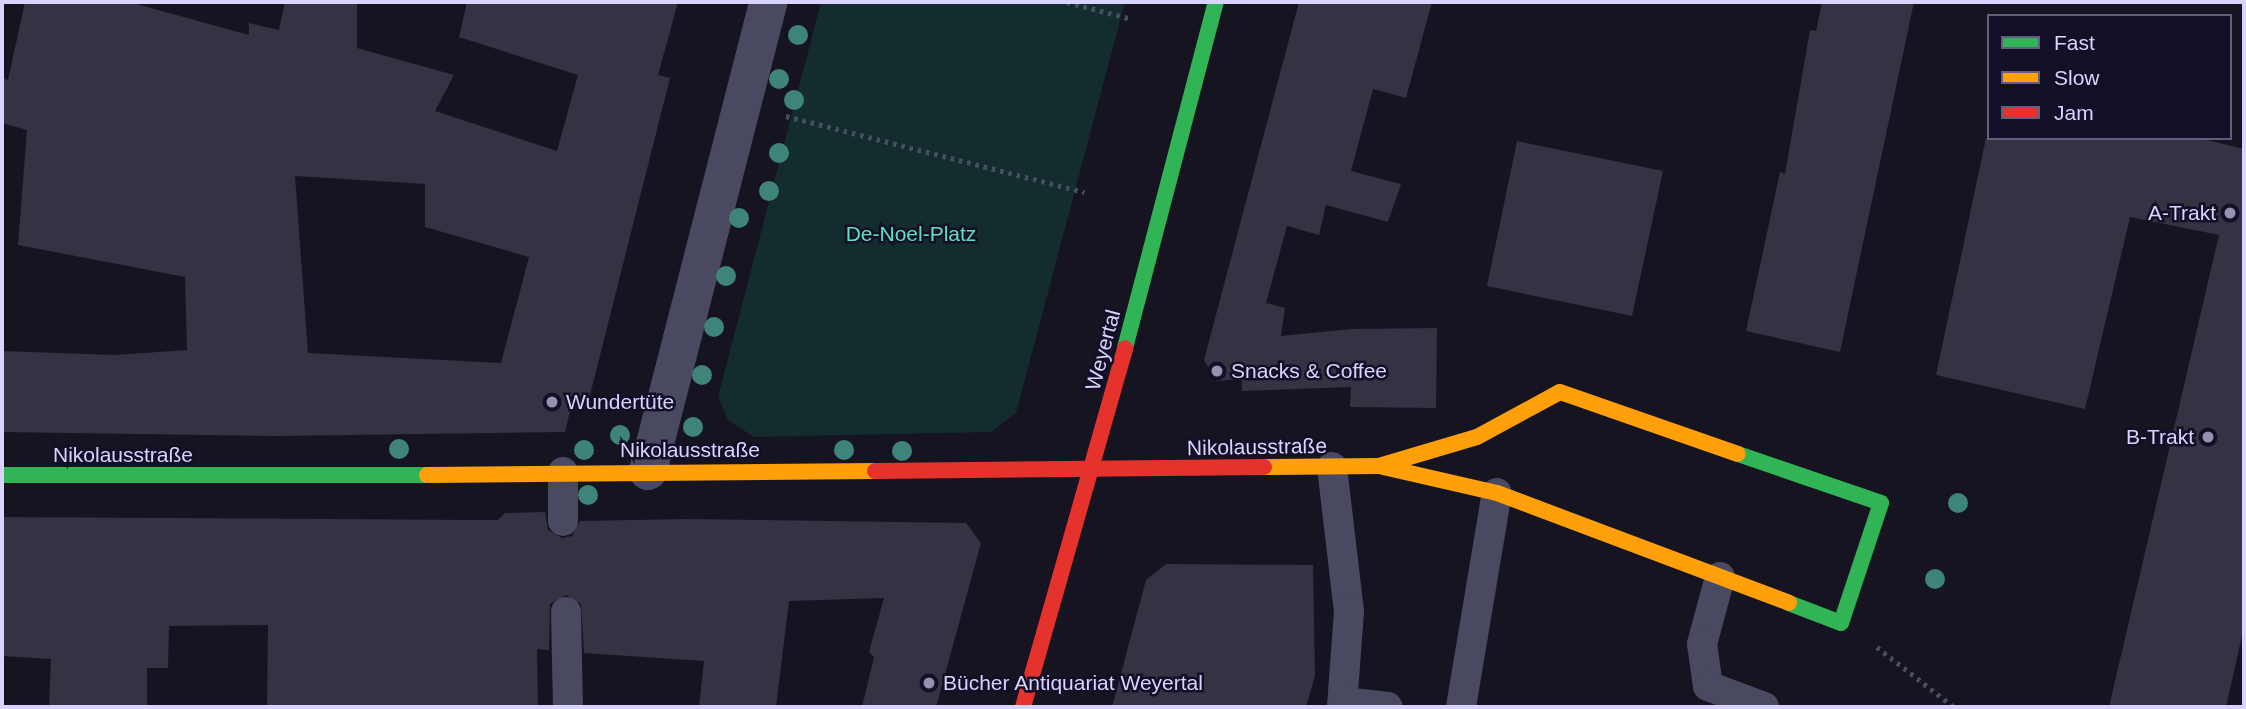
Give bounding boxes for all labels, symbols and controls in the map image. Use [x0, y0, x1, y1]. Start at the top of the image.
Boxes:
legend [1987, 14, 2232, 140]
text: Fast [2054, 31, 2095, 54]
text: Slow [2054, 66, 2100, 89]
text: Jam [2054, 101, 2094, 124]
place label: A-Trakt [2148, 200, 2216, 226]
marker: A-Trakt [2222, 205, 2238, 221]
park label: De-Noel-Platz [846, 221, 976, 247]
street label: Weyertal [1080, 307, 1126, 393]
place label: Snacks & Coffee [1231, 358, 1387, 384]
marker: Snacks & Coffee [1209, 363, 1225, 379]
place label: Wundertüte [566, 389, 674, 415]
marker: Wundertüte [544, 394, 560, 410]
place label: B-Trakt [2126, 424, 2194, 450]
marker: B-Trakt [2200, 429, 2216, 445]
street label: Nikolausstraße [1187, 433, 1327, 461]
street label: Nikolausstraße [620, 437, 760, 463]
street label: Nikolausstraße [53, 442, 193, 468]
place label: Bücher Antiquariat Weyertal [943, 670, 1204, 696]
marker: Bücher Antiquariat Weyertal [921, 675, 937, 691]

